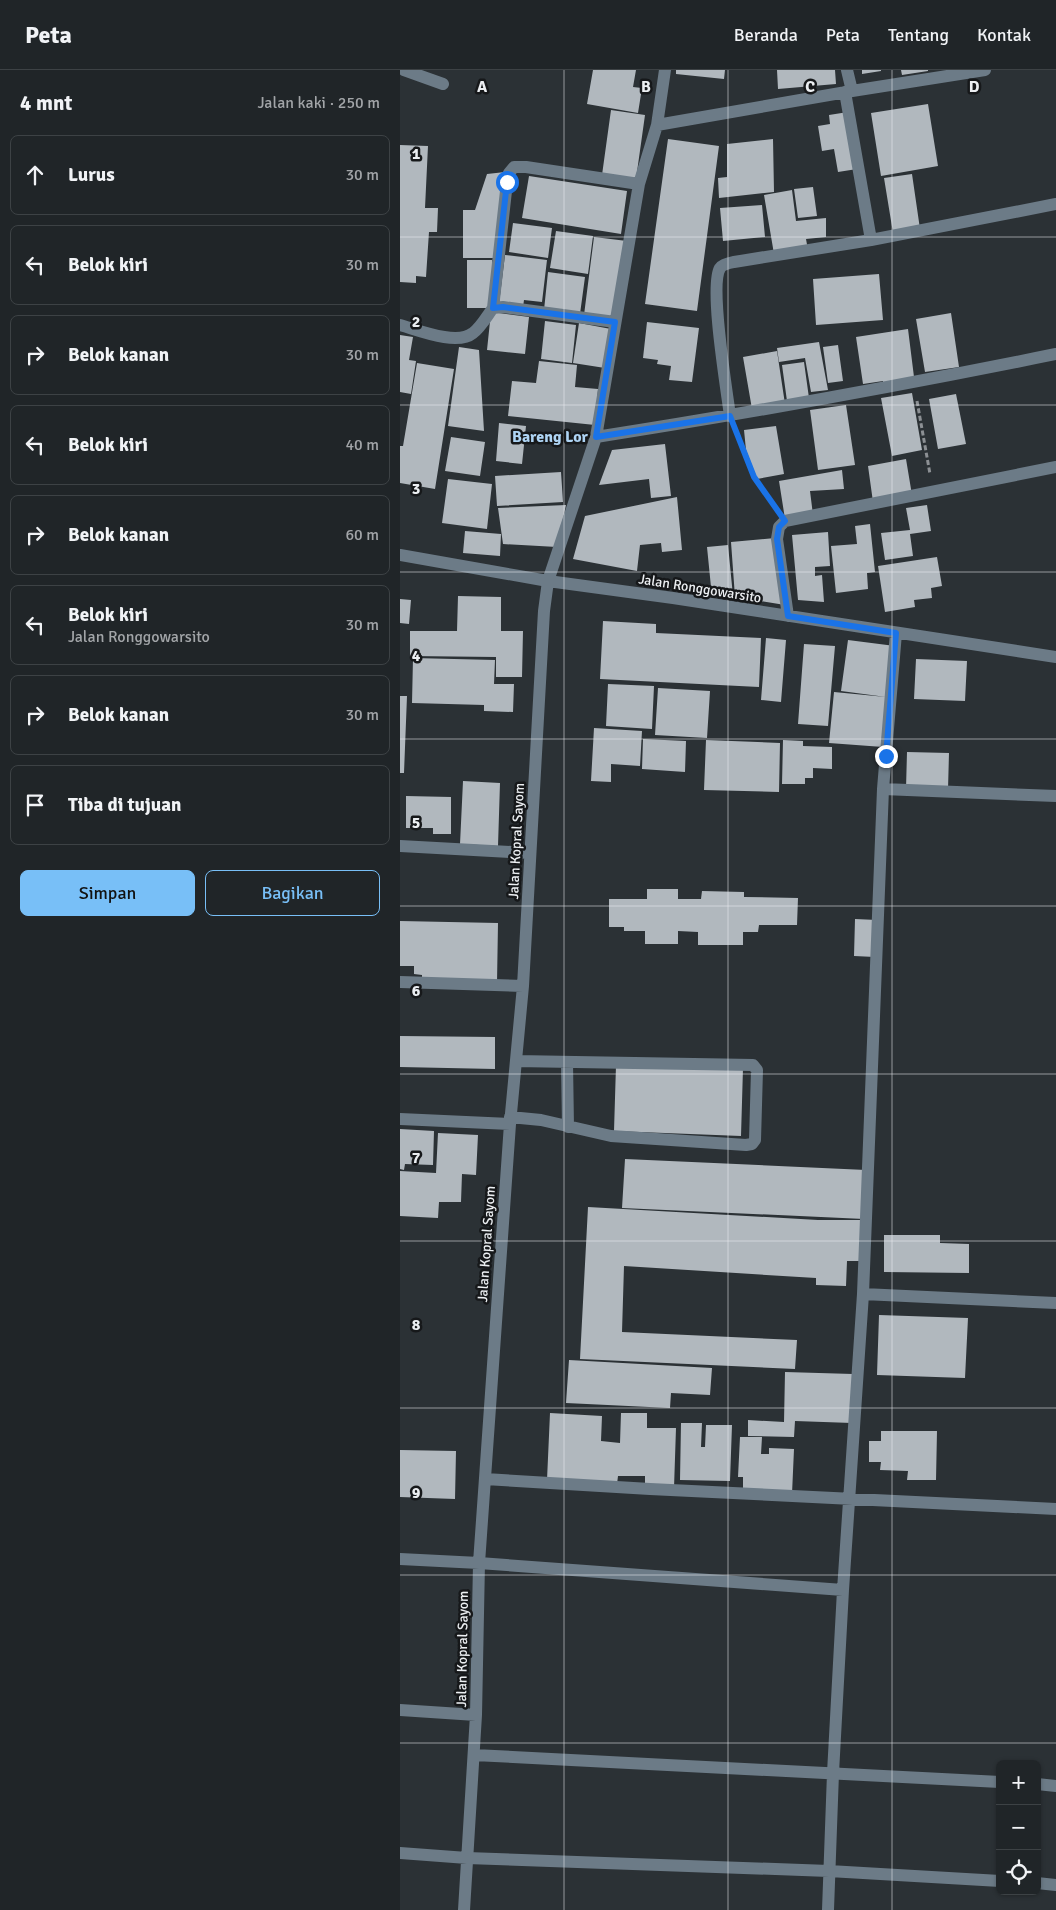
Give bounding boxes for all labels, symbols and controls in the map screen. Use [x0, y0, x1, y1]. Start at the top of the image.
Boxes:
text: Peta [25, 20, 72, 50]
text: Beranda [734, 24, 798, 46]
text: Peta [826, 24, 860, 46]
text: Tentang [888, 24, 949, 46]
text: Kontak [977, 24, 1031, 46]
text: A [477, 77, 488, 97]
text: B [641, 77, 651, 97]
text: C [805, 77, 815, 97]
text: D [969, 77, 980, 97]
text: 4 mnt [20, 90, 72, 116]
text: Jalan kaki · 250 m [258, 93, 380, 113]
text: 1 [412, 144, 421, 164]
icon: ahead [21, 161, 49, 189]
text: Lurus [68, 163, 115, 187]
text: 30 m [345, 165, 379, 185]
route start [496, 171, 519, 194]
icon: left [21, 251, 49, 279]
text: Belok kiri [68, 253, 148, 277]
text: 30 m [345, 255, 379, 275]
text: 2 [412, 312, 420, 332]
icon: right [21, 341, 49, 369]
text: Belok kanan [68, 343, 169, 367]
text: 30 m [345, 345, 379, 365]
district label: Bareng Lor [512, 427, 589, 447]
icon: left [21, 431, 49, 459]
text: Belok kiri [68, 433, 148, 457]
text: 40 m [345, 435, 379, 455]
text: 3 [412, 479, 420, 499]
icon: right [21, 521, 49, 549]
text: Belok kanan [68, 523, 169, 547]
text: 60 m [345, 525, 379, 545]
street label: Jalan Ronggowarsito [637, 570, 763, 607]
text: Belok kiri [68, 603, 148, 627]
icon: left [21, 611, 49, 639]
text: 30 m [345, 615, 379, 635]
text: Jalan Ronggowarsito [68, 627, 210, 647]
text: 4 [412, 646, 421, 666]
icon: right [21, 701, 49, 729]
text: Belok kanan [68, 703, 169, 727]
text: 30 m [345, 705, 379, 725]
route end [875, 745, 898, 768]
street label: Jalan Kopral Sayom [505, 782, 528, 900]
icon: arrive [21, 791, 49, 819]
text: Tiba di tujuan [68, 793, 181, 817]
text: 5 [412, 813, 420, 833]
button: Simpan [20, 870, 195, 916]
button: Bagikan [205, 870, 380, 916]
text: 6 [412, 981, 421, 1001]
text: 7 [412, 1148, 421, 1168]
street label: Jalan Kopral Sayom [474, 1185, 499, 1303]
text: 8 [412, 1315, 421, 1335]
text: 9 [412, 1483, 421, 1503]
street label: Jalan Kopral Sayom [453, 1591, 472, 1707]
map controls [996, 1760, 1041, 1895]
button: + [996, 1760, 1041, 1805]
button: − [996, 1805, 1041, 1850]
button: locate [996, 1850, 1041, 1895]

